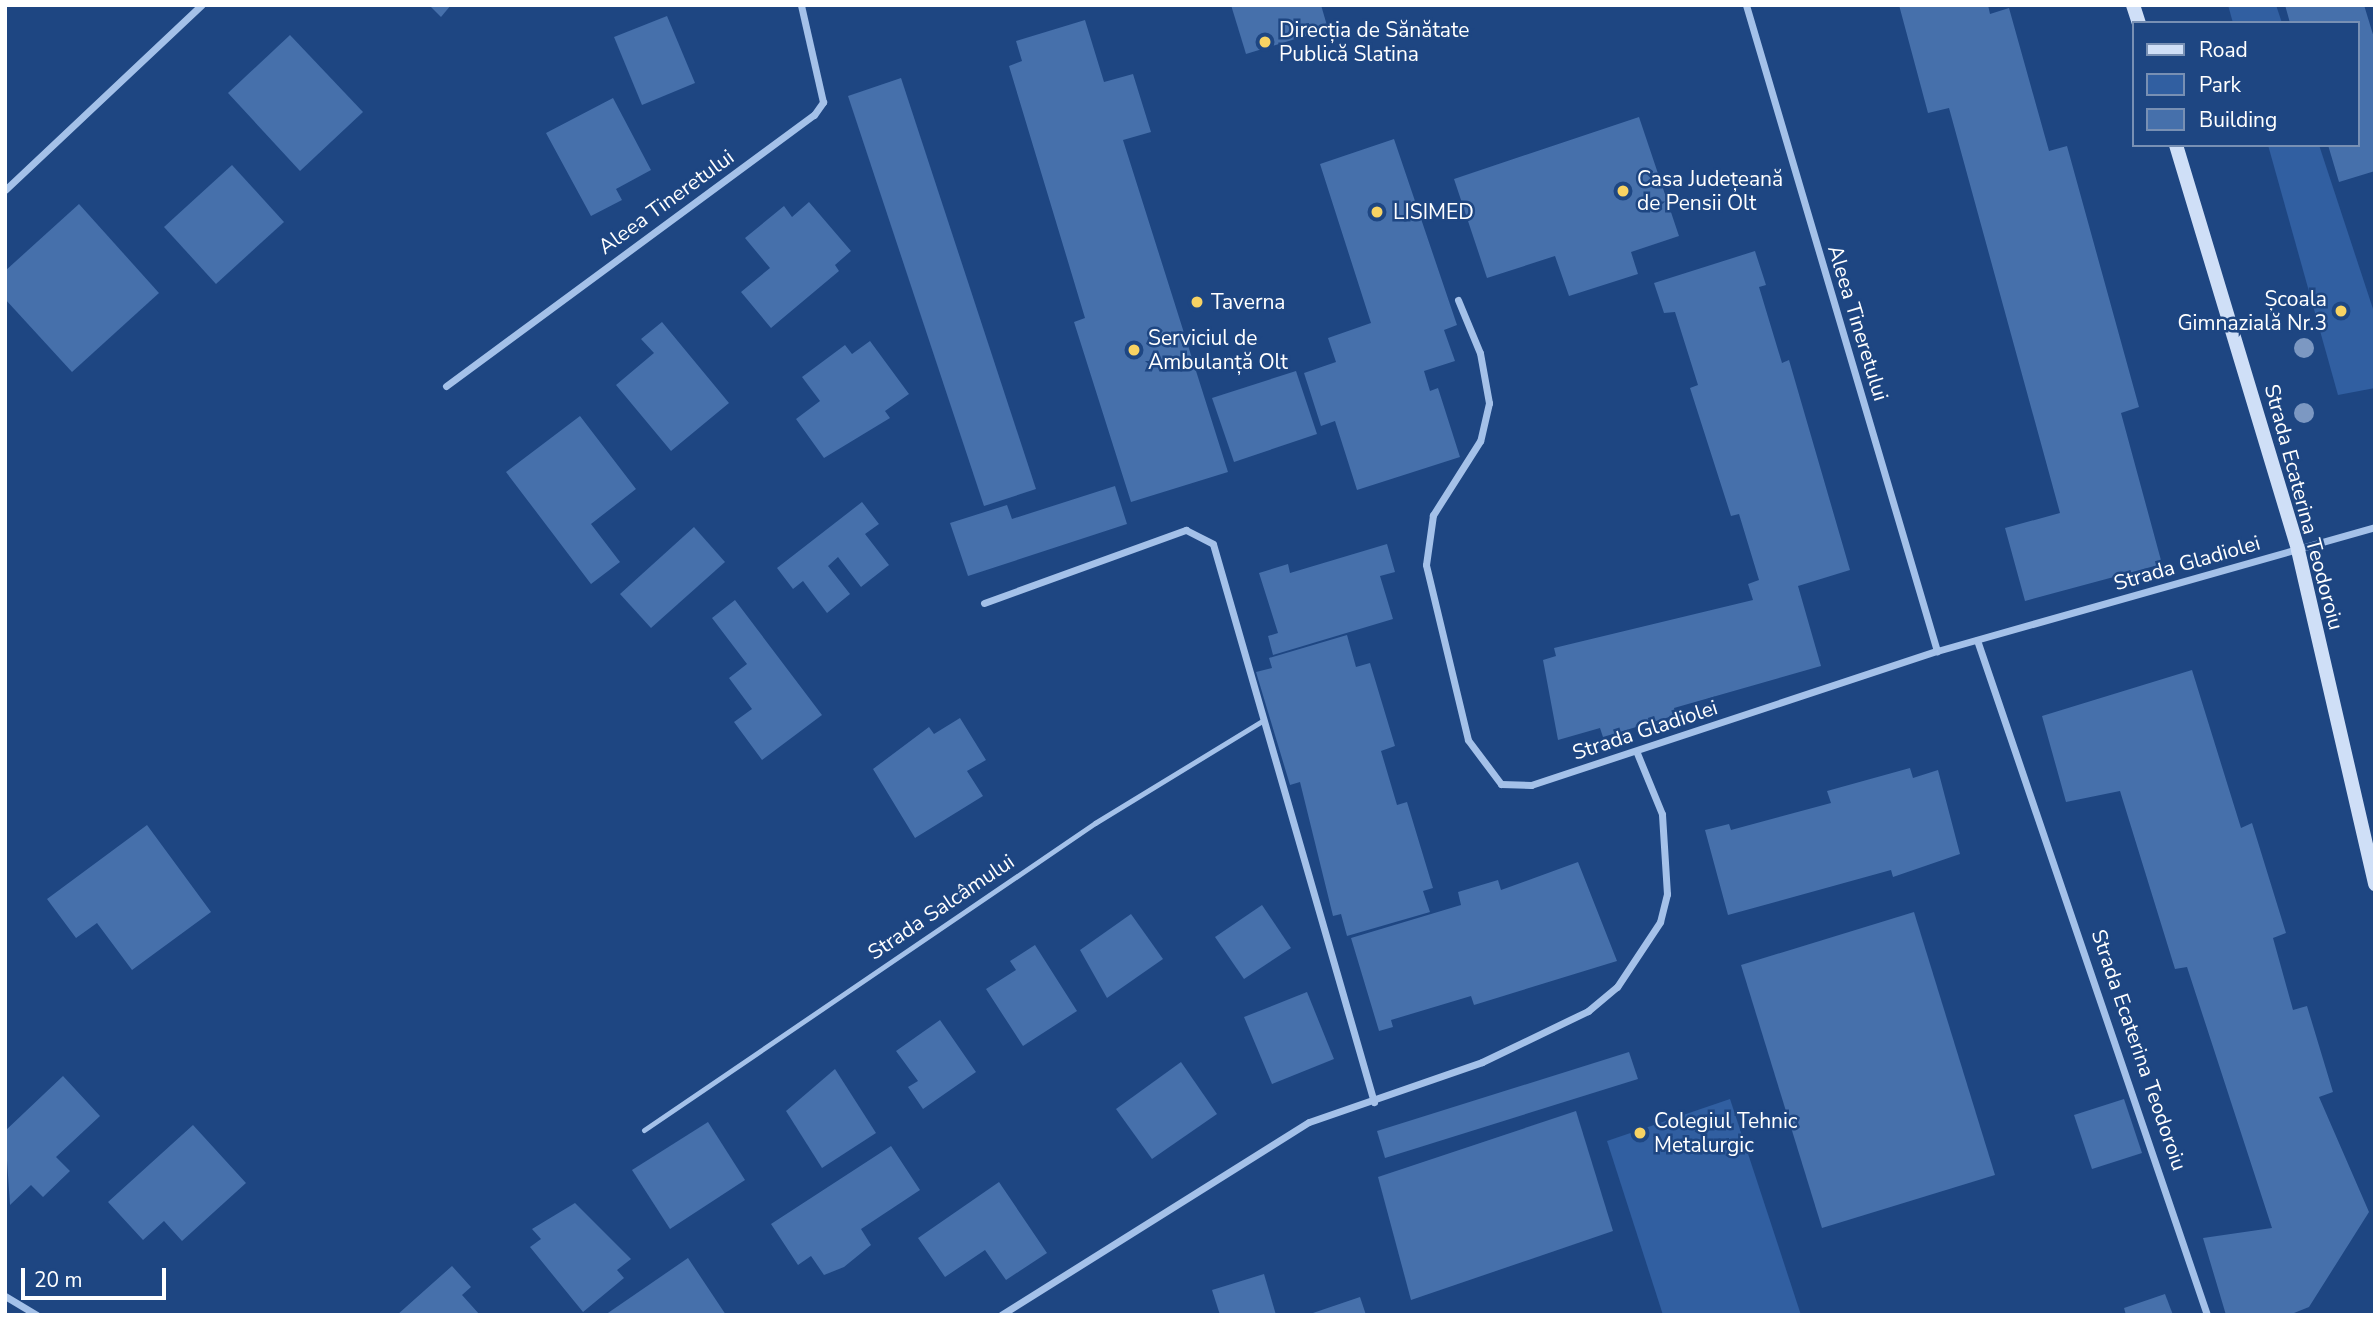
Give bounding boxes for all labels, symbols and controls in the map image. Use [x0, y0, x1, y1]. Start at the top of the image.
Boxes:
place label: Direcția de Sănătate Publică Slatina [1279, 17, 1469, 67]
legend [2132, 21, 2359, 147]
marker: Direcția de Sănătate Publică Slatina [1257, 34, 1273, 50]
text: Road [2199, 36, 2248, 64]
text: Park [2199, 71, 2241, 99]
text: Building [2199, 106, 2277, 134]
street label: Aleea Tineretului [593, 144, 739, 260]
place label: Casa Județeană de Pensii Olt [1637, 166, 1783, 216]
marker: Casa Județeană de Pensii Olt [1615, 183, 1631, 199]
place label: LISIMED [1393, 199, 1474, 225]
marker: LISIMED [1367, 202, 1387, 222]
street label: Aleea Tineretului [1822, 242, 1894, 404]
place label: Școala Gimnazială Nr.3 [2177, 286, 2327, 336]
place label: Taverna [1211, 289, 1285, 315]
marker: Taverna [1189, 294, 1205, 310]
marker: Școala Gimnazială Nr.3 [2333, 303, 2349, 319]
place label: Serviciul de Ambulanță Olt [1148, 325, 1288, 375]
marker: Serviciul de Ambulanță Olt [1126, 342, 1142, 358]
street label: Strada Ecaterina Teodoroiu [2259, 381, 2349, 633]
street label: Strada Gladiolei [2111, 530, 2263, 596]
street label: Strada Gladiolei [1569, 695, 1721, 765]
street label: Strada Salcâmului [863, 849, 1019, 965]
street label: Strada Ecaterina Teodoroiu [2086, 926, 2192, 1174]
place label: Colegiul Tehnic Metalurgic [1654, 1108, 1798, 1158]
marker: Colegiul Tehnic Metalurgic [1632, 1125, 1648, 1141]
scale bar [24, 1254, 170, 1298]
text: 20 m [34, 1266, 83, 1294]

